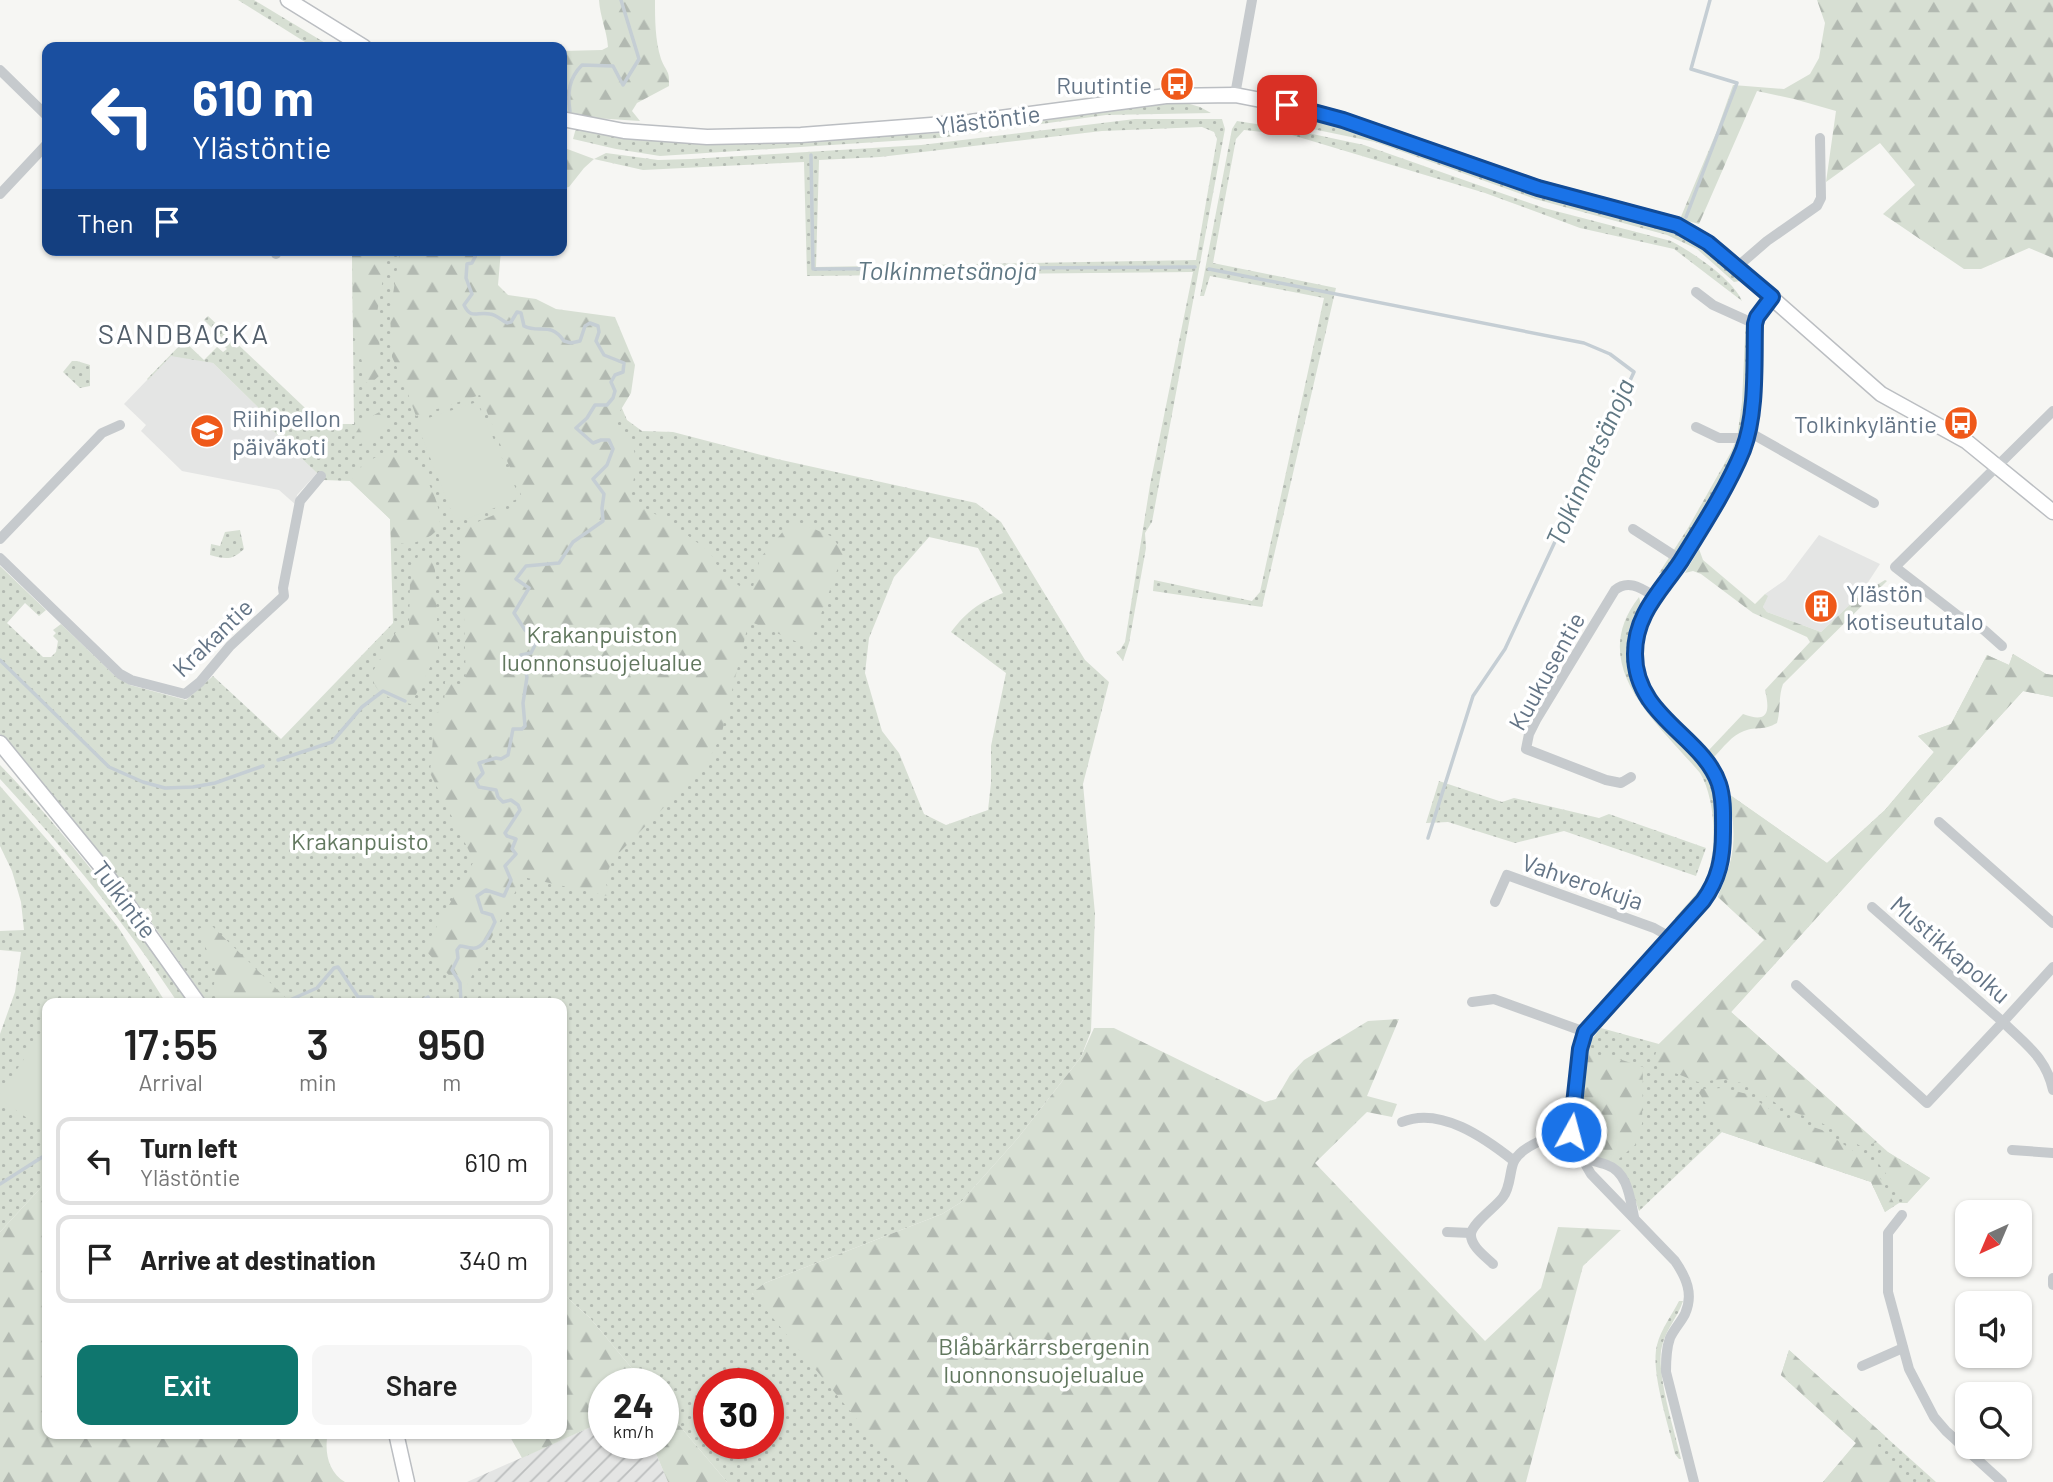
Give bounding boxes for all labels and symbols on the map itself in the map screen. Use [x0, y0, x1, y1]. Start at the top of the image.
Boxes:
bus stop icon: Ruutintie [1158, 65, 1196, 103]
place label: Ruutintie [1056, 70, 1152, 99]
pin [1257, 75, 1317, 135]
street label: Ylästöntie [934, 98, 1042, 140]
water label: Tolkinmetsänoja [857, 254, 1037, 285]
district label: SANDBACKA [98, 316, 270, 350]
water label: Tolkinmetsänoja [1538, 373, 1640, 551]
place label: Riihipellon päiväkoti [232, 403, 341, 460]
bus stop icon: Tolkinkyläntie [1942, 404, 1980, 442]
place label: Tolkinkyläntie [1794, 409, 1937, 438]
school or university icon: Riihipellon päiväkoti [188, 412, 226, 450]
place label: Ylästön kotiseututalo [1846, 578, 1984, 635]
building icon: Ylästön kotiseututalo [1802, 587, 1840, 625]
street label: Krakantie [166, 592, 258, 682]
street label: Kuukusentie [1502, 607, 1590, 735]
park label: Krakanpuiston luonnonsuojelualue [501, 619, 703, 676]
park label: Krakanpuisto [291, 826, 429, 855]
street label: Vahverokuja [1518, 847, 1648, 915]
street label: Tulkintie [86, 854, 164, 944]
street label: Mustikkapolku [1885, 889, 2017, 1009]
position arrow [1534, 1095, 1608, 1169]
north arrow [1955, 1200, 2032, 1278]
park label: Blåbärkärrsbergenin luonnonsuojelualue [938, 1331, 1150, 1388]
speed limit sign: 30 [693, 1368, 784, 1459]

